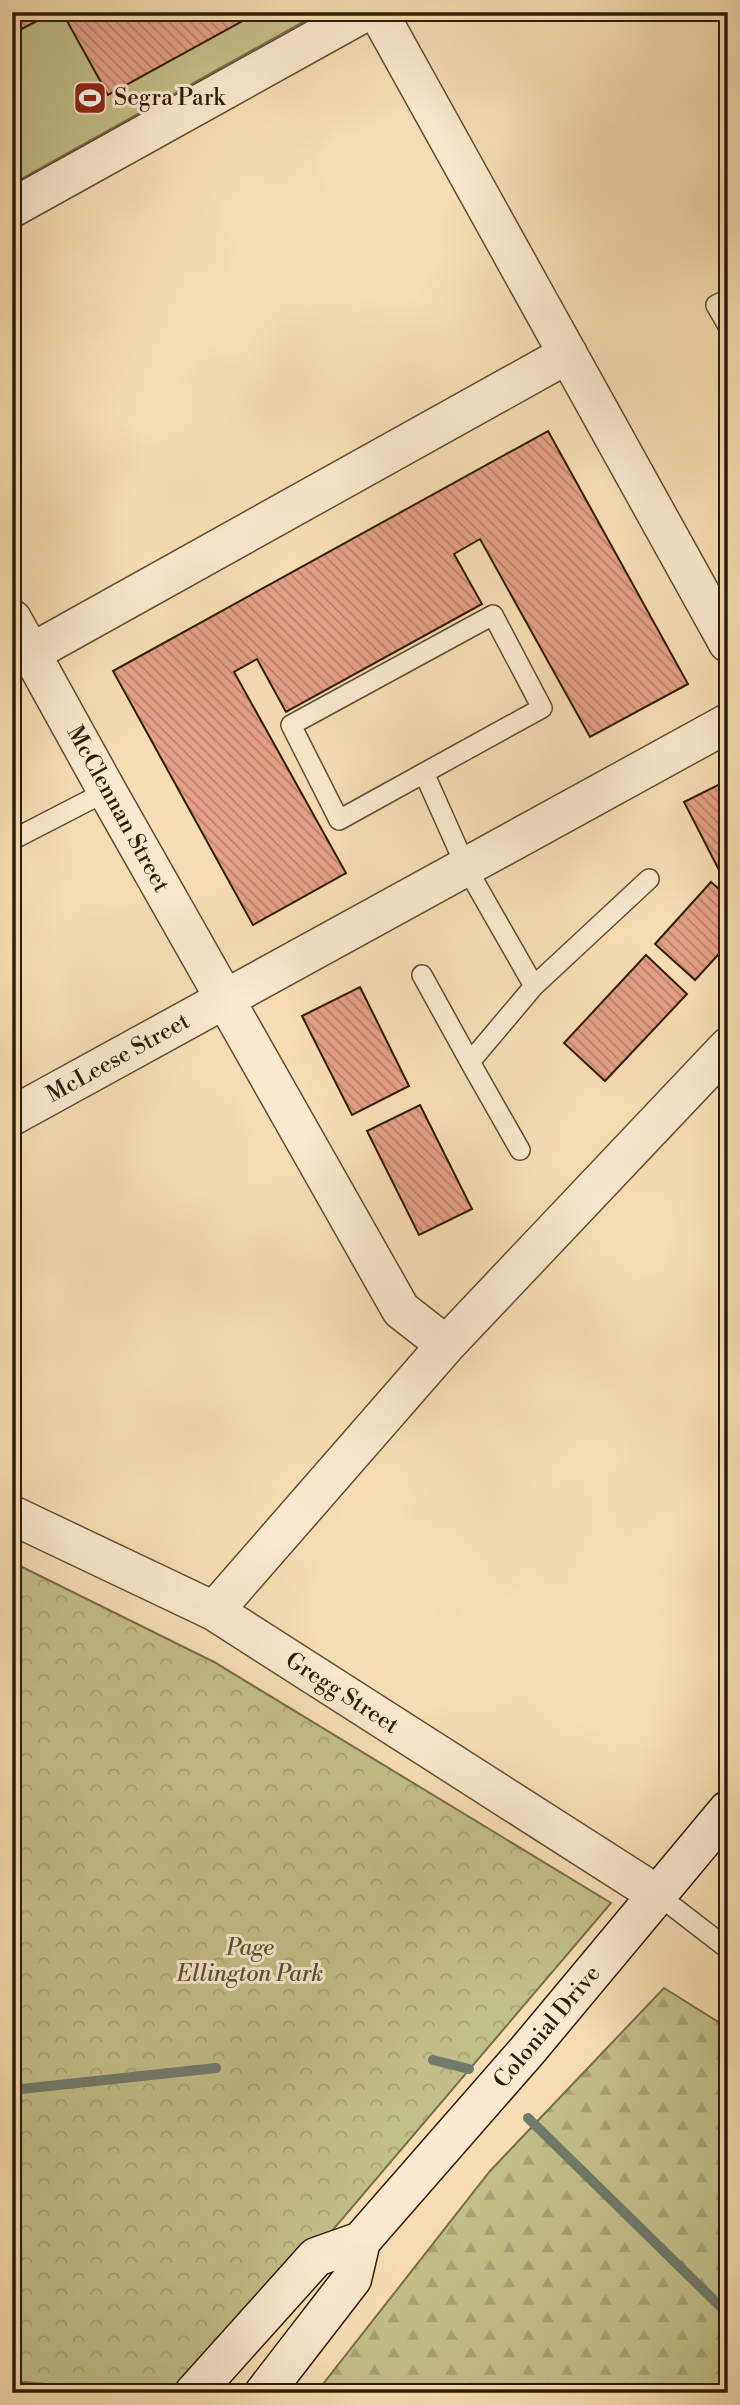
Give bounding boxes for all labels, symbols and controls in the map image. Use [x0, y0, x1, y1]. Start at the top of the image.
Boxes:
sports icon: Segra Park [71, 79, 109, 117]
place label: Segra Park [114, 84, 226, 112]
street label: McClennan Street [61, 721, 175, 897]
street label: McLeese Street [42, 1007, 194, 1109]
street label: Gregg Street [280, 1646, 404, 1740]
park label: Page Ellington Park [176, 1934, 323, 1988]
street label: Colonial Drive [488, 1960, 606, 2094]

